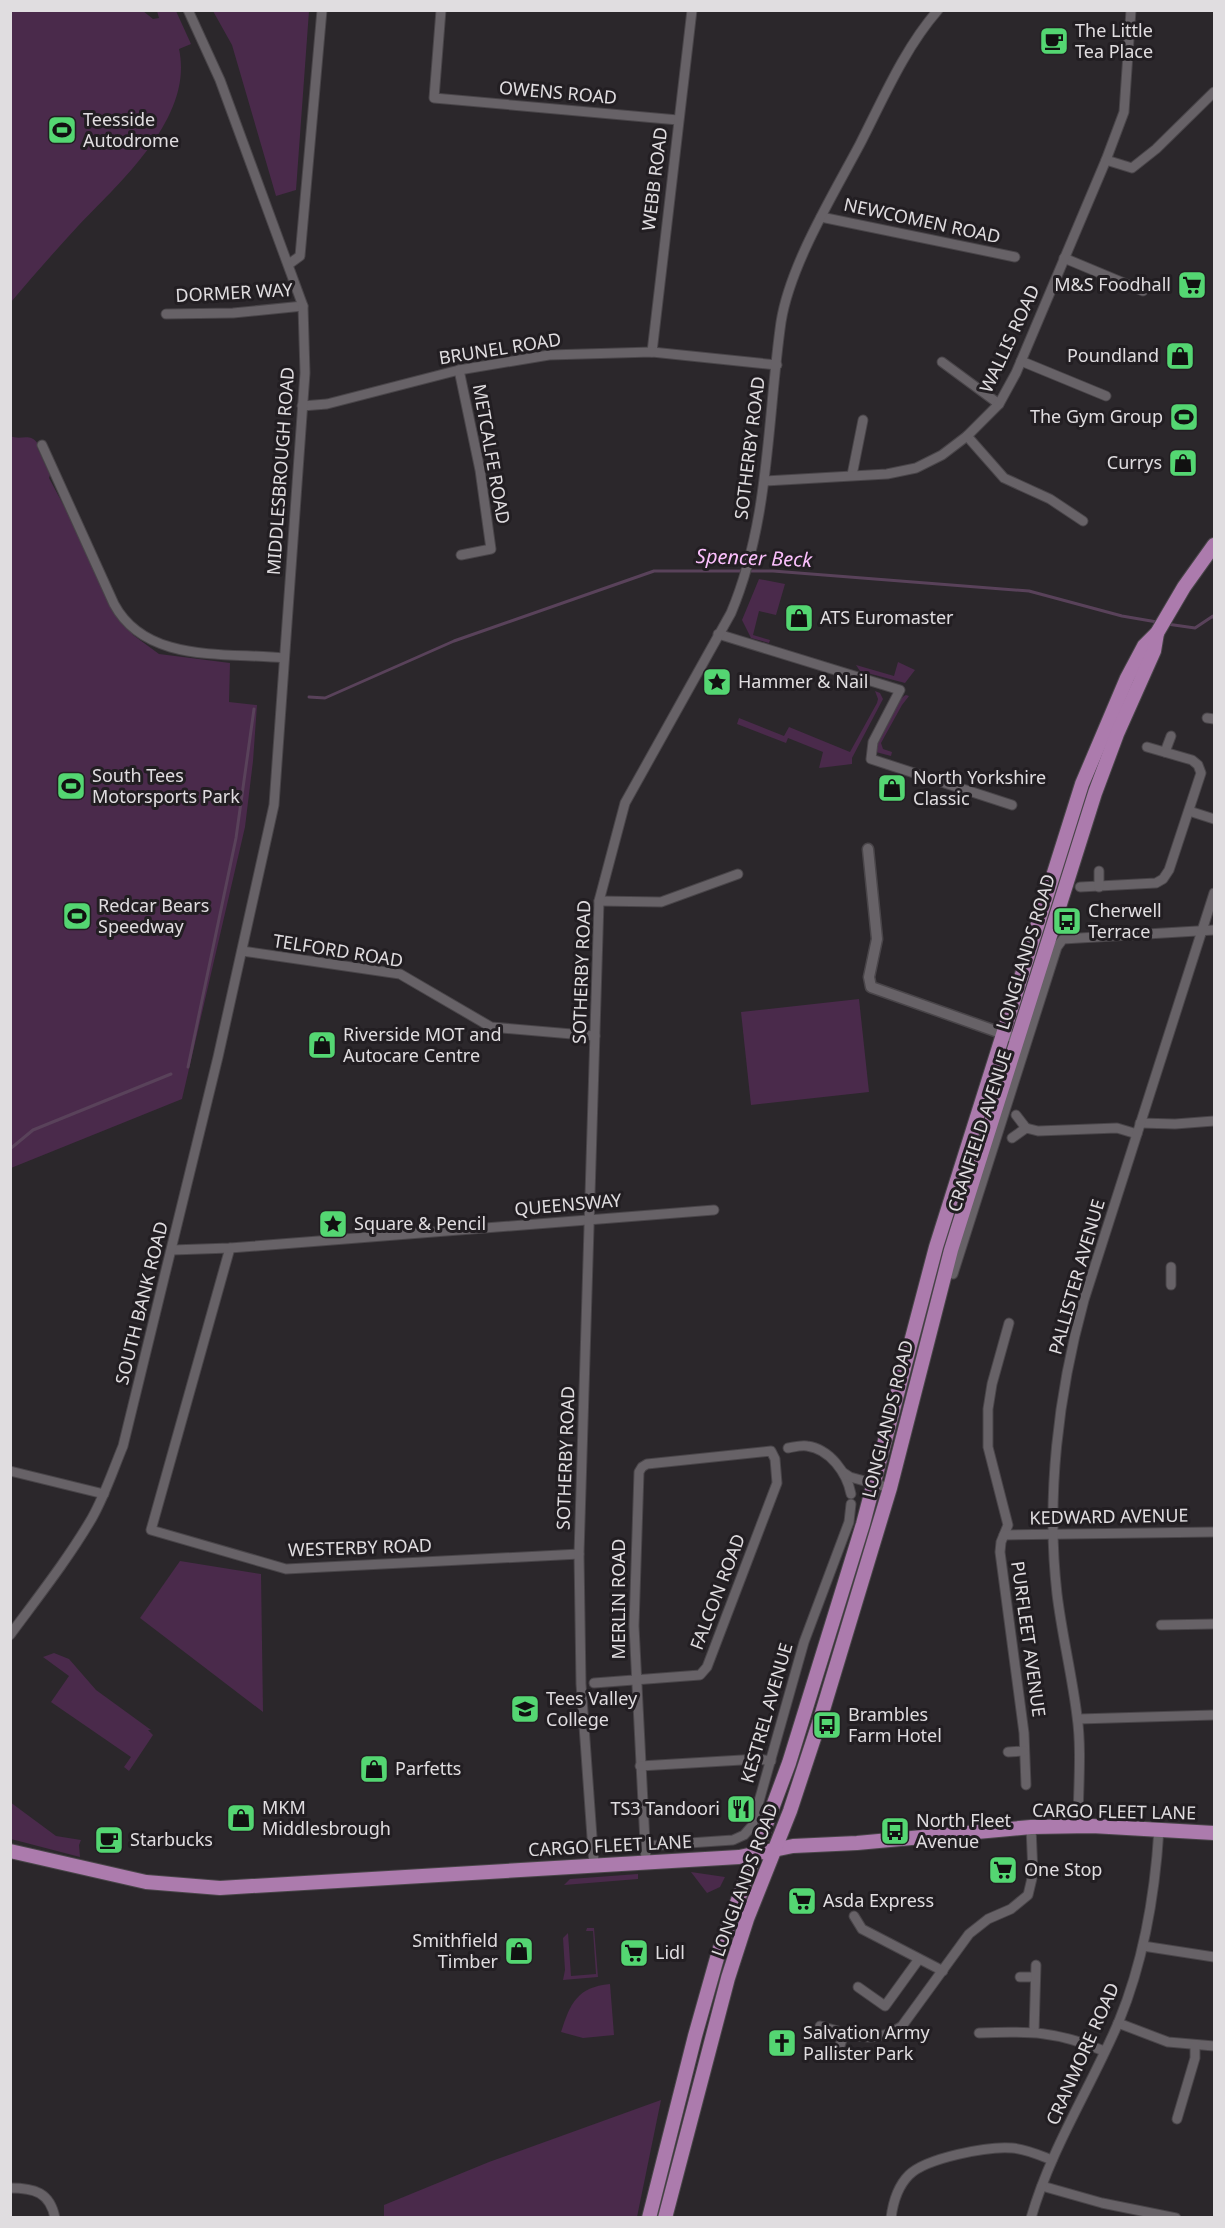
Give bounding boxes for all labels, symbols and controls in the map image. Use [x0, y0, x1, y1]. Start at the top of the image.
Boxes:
place label: The Little Tea Place [1075, 18, 1153, 63]
cafe icon: The Little Tea Place [1038, 25, 1070, 57]
street label: OWENS ROAD [498, 75, 618, 109]
place label: Teesside Autodrome [83, 107, 179, 152]
sports icon: Teesside Autodrome [46, 114, 78, 146]
street label: WEBB ROAD [636, 126, 672, 232]
street label: NEWCOMEN ROAD [842, 192, 1003, 248]
supermarket icon: M&S Foodhall [1176, 269, 1208, 301]
place label: M&S Foodhall [1054, 272, 1171, 296]
street label: DORMER WAY [175, 277, 294, 307]
street label: WALLIS ROAD [974, 281, 1045, 396]
street label: BRUNEL ROAD [437, 327, 563, 370]
shop icon: Poundland [1164, 340, 1196, 372]
place label: Poundland [1067, 343, 1159, 367]
street label: MIDDLESBROUGH ROAD [261, 366, 299, 576]
street label: SOTHERBY ROAD [728, 375, 770, 521]
street label: METCALFE ROAD [468, 382, 516, 526]
sports icon: The Gym Group [1168, 401, 1200, 433]
place label: The Gym Group [1030, 404, 1163, 428]
shop icon: Currys [1167, 447, 1199, 479]
place label: Currys [1107, 450, 1162, 474]
water label: Spencer Beck [695, 542, 814, 573]
shop icon: ATS Euromaster [783, 602, 815, 634]
place label: ATS Euromaster [820, 605, 954, 629]
place icon: Hammer & Nail [701, 666, 733, 698]
place label: Hammer & Nail [738, 669, 868, 693]
place label: South Tees Motorsports Park [92, 763, 240, 808]
place label: North Yorkshire Classic [913, 765, 1046, 810]
sports icon: South Tees Motorsports Park [55, 770, 87, 802]
shop icon: North Yorkshire Classic [876, 772, 908, 804]
street label: LONGLANDS ROAD [990, 871, 1060, 1033]
place label: Redcar Bears Speedway [98, 893, 209, 938]
place label: Cherwell Terrace [1088, 898, 1162, 943]
sports icon: Redcar Bears Speedway [61, 900, 93, 932]
street label: SOTHERBY ROAD [566, 900, 596, 1044]
bus stop icon: Cherwell Terrace [1051, 905, 1083, 937]
street label: TELFORD ROAD [271, 928, 405, 972]
place label: Riverside MOT and Autocare Centre [343, 1022, 502, 1067]
shop icon: Riverside MOT and Autocare Centre [306, 1029, 338, 1061]
street label: CRANFIELD AVENUE [942, 1047, 1017, 1215]
street label: QUEENSWAY [513, 1187, 623, 1221]
street label: PALLISTER AVENUE [1042, 1196, 1110, 1357]
place icon: Square & Pencil [317, 1208, 349, 1240]
place label: Square & Pencil [354, 1211, 486, 1235]
street label: SOUTH BANK ROAD [109, 1219, 173, 1387]
street label: LONGLANDS ROAD [856, 1337, 918, 1500]
street label: SOTHERBY ROAD [550, 1386, 580, 1530]
street label: KEDWARD AVENUE [1029, 1503, 1189, 1529]
street label: FALCON ROAD [684, 1530, 750, 1653]
street label: WESTERBY ROAD [288, 1532, 432, 1562]
street label: MERLIN ROAD [606, 1539, 630, 1659]
street label: PURFLEET AVENUE [1006, 1559, 1052, 1718]
street label: KESTREL AVENUE [735, 1640, 798, 1786]
place label: Tees Valley College [546, 1686, 638, 1731]
school or university icon: Tees Valley College [509, 1693, 541, 1725]
place label: Brambles Farm Hotel [848, 1702, 942, 1747]
bus stop icon: Brambles Farm Hotel [811, 1709, 843, 1741]
shop icon: Parfetts [358, 1753, 390, 1785]
place label: Parfetts [395, 1756, 461, 1780]
restaurant icon: TS3 Tandoori [725, 1793, 757, 1825]
place label: MKM Middlesbrough [262, 1795, 391, 1840]
place label: TS3 Tandoori [610, 1796, 720, 1820]
street label: CARGO FLEET LANE [1032, 1798, 1196, 1824]
street label: LONGLANDS ROAD [705, 1800, 783, 1960]
shop icon: MKM Middlesbrough [225, 1802, 257, 1834]
place label: North Fleet Avenue [916, 1808, 1012, 1853]
bus stop icon: North Fleet Avenue [879, 1815, 911, 1847]
cafe icon: Starbucks [93, 1824, 125, 1856]
place label: Starbucks [130, 1827, 213, 1851]
street label: CARGO FLEET LANE [527, 1829, 692, 1861]
supermarket icon: One Stop [987, 1854, 1019, 1886]
place label: One Stop [1024, 1857, 1102, 1881]
supermarket icon: Asda Express [786, 1885, 818, 1917]
place label: Asda Express [823, 1888, 934, 1912]
place label: Smithfield Timber [412, 1928, 499, 1973]
shop icon: Smithfield Timber [503, 1935, 535, 1967]
supermarket icon: Lidl [618, 1937, 650, 1969]
place label: Lidl [655, 1940, 685, 1964]
street label: CRANMORE ROAD [1040, 1979, 1124, 2129]
place label: Salvation Army Pallister Park [803, 2020, 930, 2065]
church icon: Salvation Army Pallister Park [766, 2027, 798, 2059]

